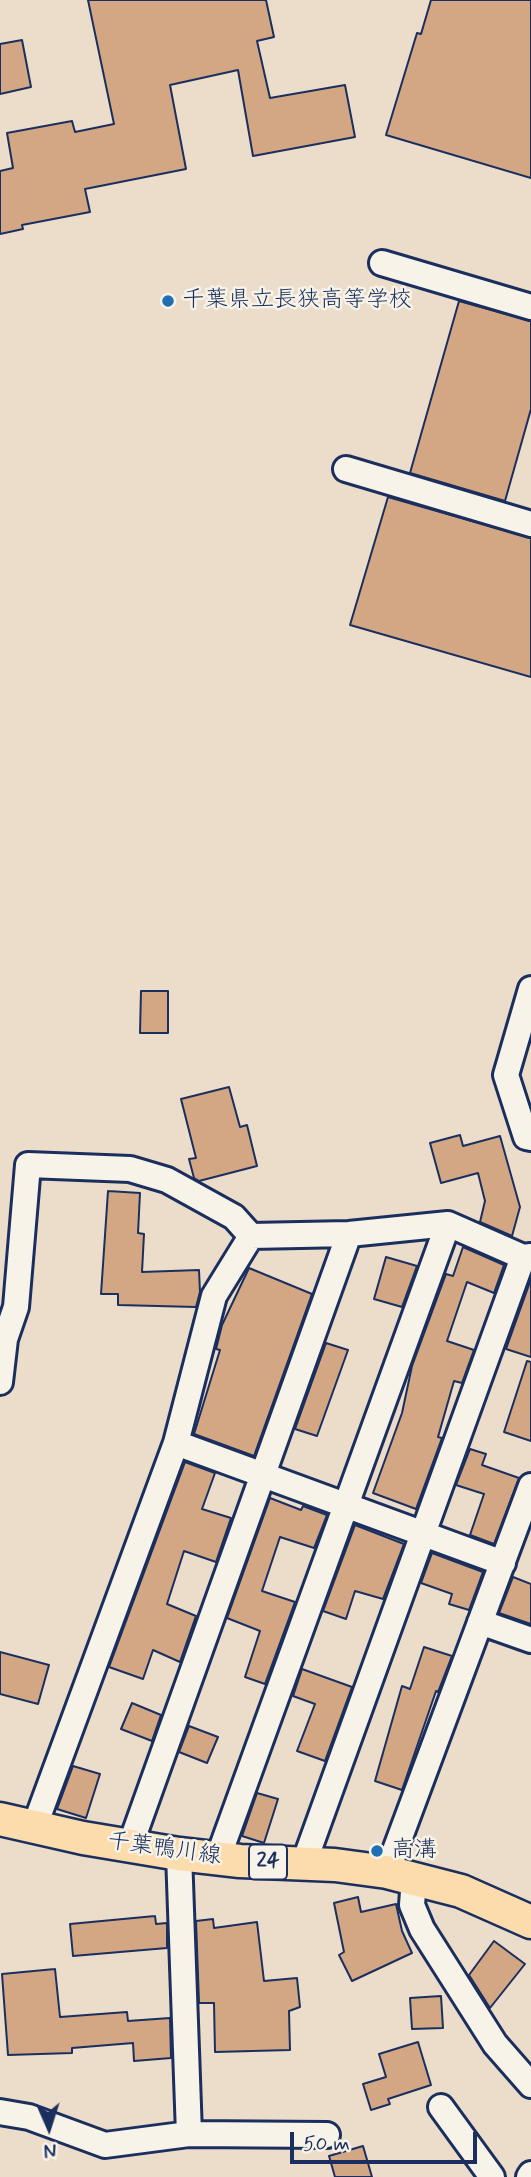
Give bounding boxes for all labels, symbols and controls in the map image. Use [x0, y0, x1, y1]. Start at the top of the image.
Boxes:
place label: 千葉県立長狭高等学校 [182, 287, 412, 315]
marker: 千葉県立長狭高等学校 [160, 293, 176, 309]
street label: 千葉鴨川線 [105, 1828, 223, 1872]
place label: 高溝 [391, 1837, 437, 1865]
marker: 高溝 [369, 1843, 385, 1859]
road number: 24 [249, 1844, 287, 1880]
north arrow [14, 2093, 84, 2163]
scale bar [293, 2118, 480, 2162]
text: 50 m [303, 2130, 350, 2158]
text: N [43, 2137, 57, 2162]

